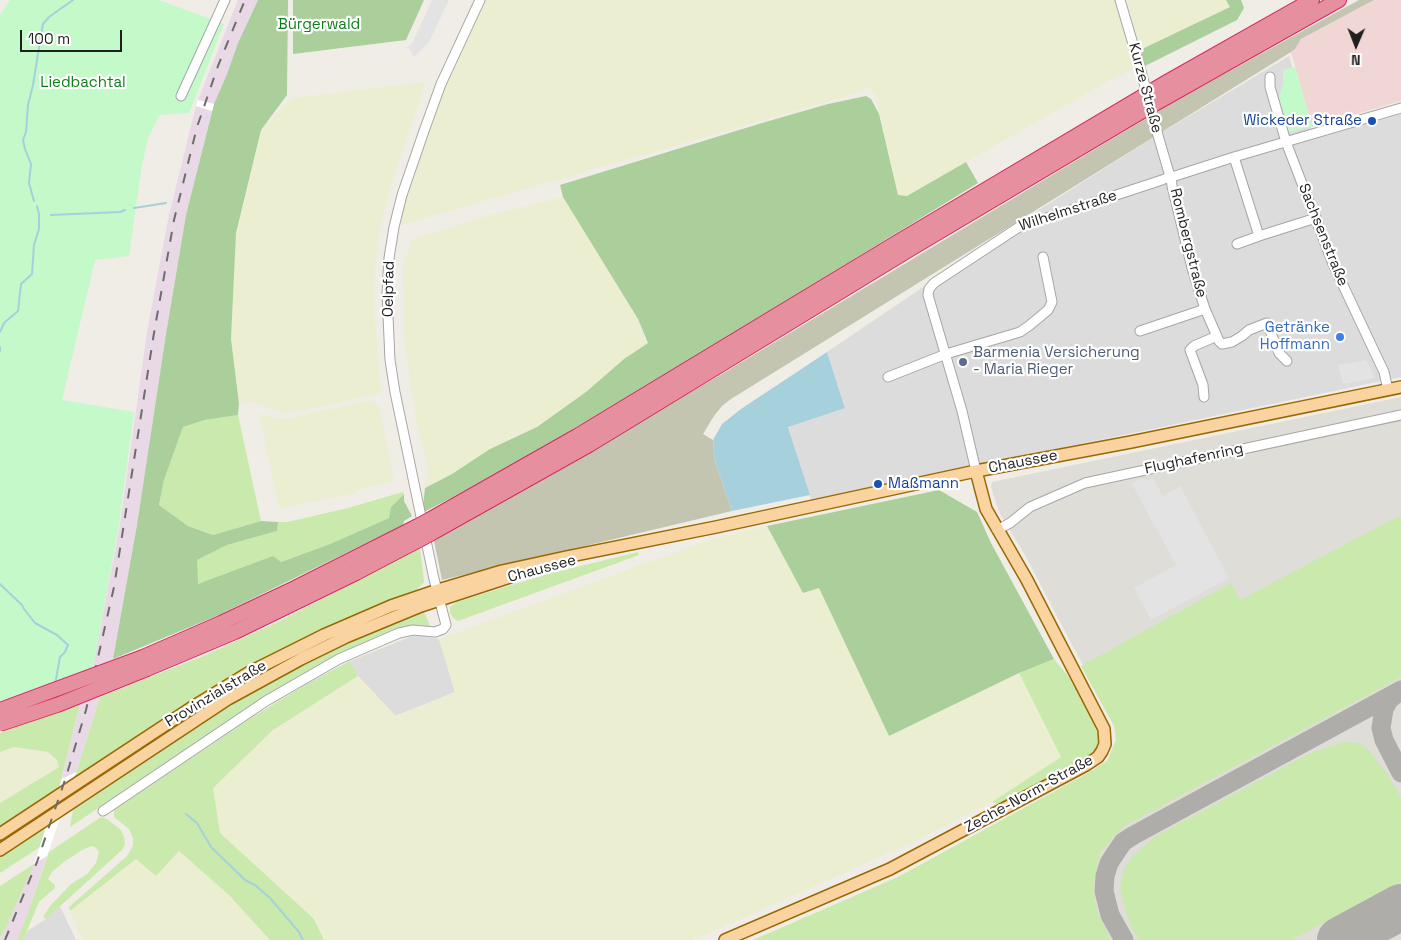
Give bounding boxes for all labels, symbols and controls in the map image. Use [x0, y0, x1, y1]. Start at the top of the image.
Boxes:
park label: Bürgerwald [278, 16, 360, 34]
scale bar [22, 20, 125, 52]
north arrow [1331, 20, 1381, 70]
text: 100 m [28, 29, 70, 48]
street label: Kurze Straße [1124, 41, 1166, 135]
text: N [1351, 51, 1361, 69]
park label: Liedbachtal [40, 74, 126, 92]
place label: Wickeder Straße [1243, 112, 1362, 130]
marker: Wickeder Straße [1366, 115, 1378, 127]
street label: Sachsenstraße [1294, 181, 1352, 289]
street label: Rombergstraße [1166, 186, 1210, 300]
street label: Wilhelmstraße [1017, 187, 1119, 235]
street label: Oelpfad [380, 261, 398, 317]
place label: Getränke Hoffmann [1260, 319, 1330, 354]
marker: Getränke Hoffmann [1334, 331, 1346, 343]
place label: Barmenia Versicherung - Maria Rieger [973, 344, 1140, 379]
marker: Barmenia Versicherung - Maria Rieger [957, 356, 969, 368]
street label: Flughafenring [1143, 440, 1245, 478]
street label: Chaussee [987, 446, 1059, 478]
place label: Maßmann [888, 475, 959, 493]
marker: Maßmann [872, 478, 884, 490]
street label: Chaussee [506, 551, 578, 587]
street label: Provinzialstraße [162, 657, 270, 731]
street label: Zeche-Norm-Straße [962, 751, 1096, 837]

